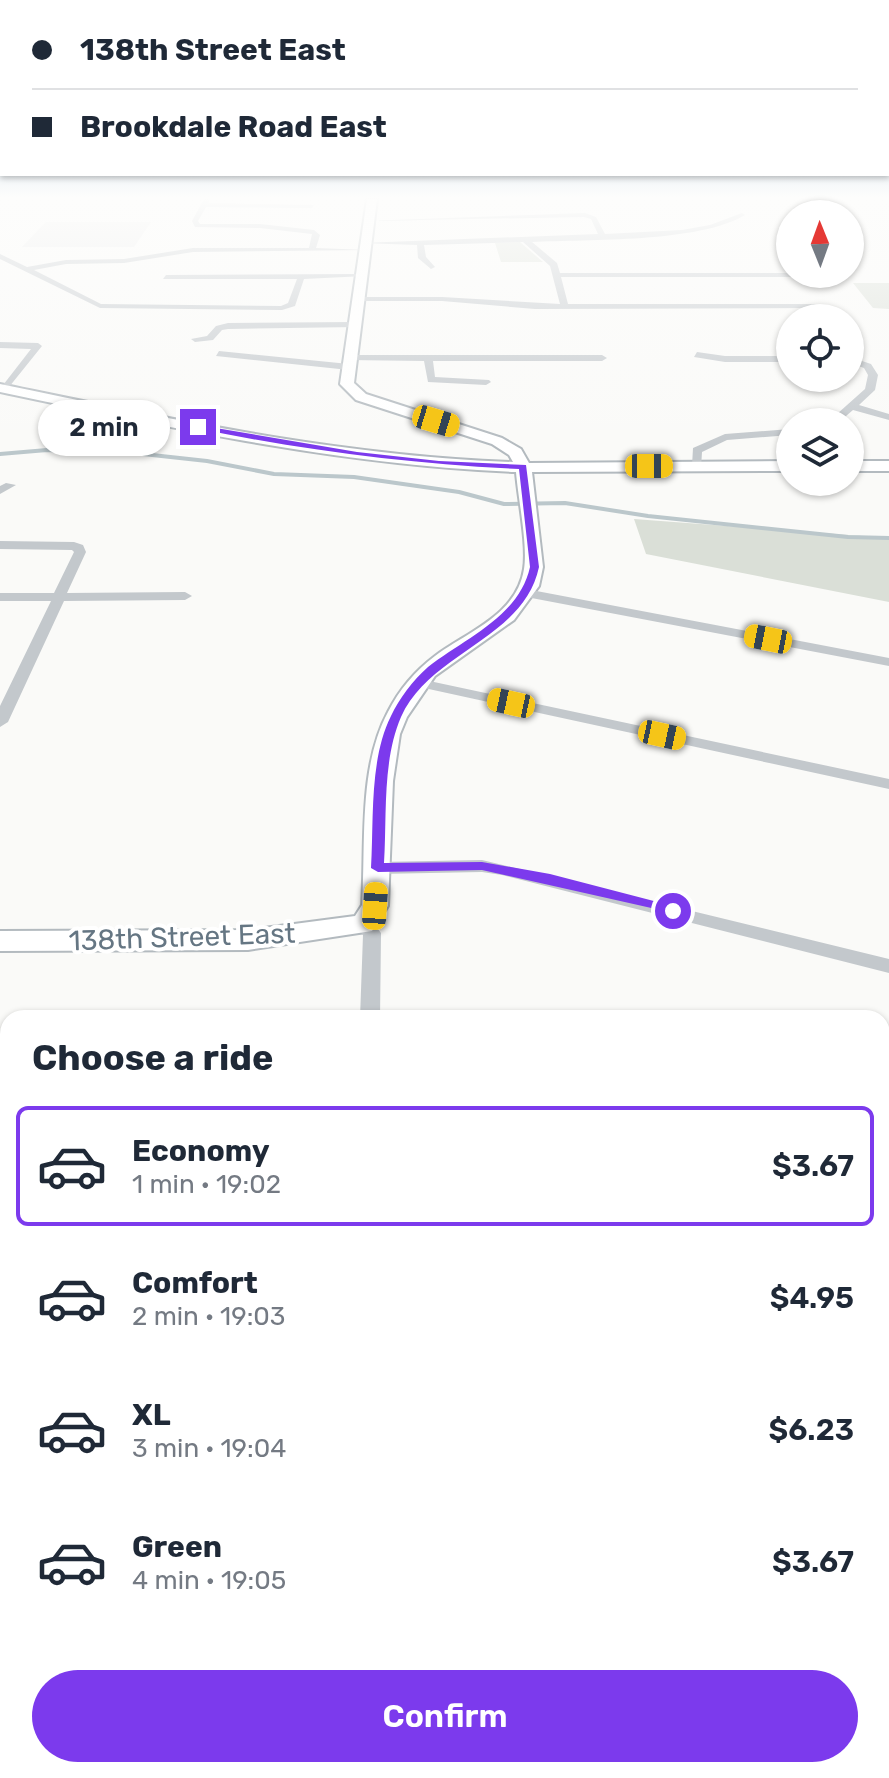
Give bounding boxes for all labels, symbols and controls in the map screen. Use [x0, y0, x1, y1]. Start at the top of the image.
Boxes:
text: 138th Street East [80, 32, 346, 68]
text: Brookdale Road East [80, 109, 387, 145]
north arrow [776, 200, 864, 288]
map controls [776, 200, 864, 496]
button: locate [776, 304, 864, 392]
callout: 2 min [38, 399, 170, 455]
car [410, 403, 462, 439]
button: layers [776, 408, 864, 496]
route end [180, 409, 216, 445]
text: 2 min [69, 412, 139, 443]
car [625, 454, 673, 478]
car [742, 623, 794, 655]
car [485, 686, 537, 720]
car [636, 718, 688, 752]
car [361, 881, 389, 931]
route start [655, 893, 691, 929]
street label: 138th Street East [68, 917, 296, 957]
text: Choose a ride [32, 1036, 273, 1079]
icon: car [36, 1130, 108, 1202]
text: Economy [132, 1133, 270, 1169]
text: $3.67 [772, 1148, 854, 1184]
text: 1 min · 19:02 [132, 1169, 281, 1200]
icon: car [36, 1262, 108, 1334]
text: Comfort [132, 1265, 258, 1301]
text: $4.95 [770, 1280, 854, 1316]
text: 2 min · 19:03 [132, 1301, 285, 1332]
icon: car [36, 1394, 108, 1466]
text: XL [132, 1397, 171, 1433]
text: $6.23 [769, 1412, 854, 1448]
text: 3 min · 19:04 [132, 1433, 286, 1464]
icon: car [36, 1526, 108, 1598]
text: Green [132, 1529, 222, 1565]
text: $3.67 [772, 1544, 854, 1580]
text: 4 min · 19:05 [132, 1565, 286, 1596]
button: Confirm [32, 1670, 858, 1762]

